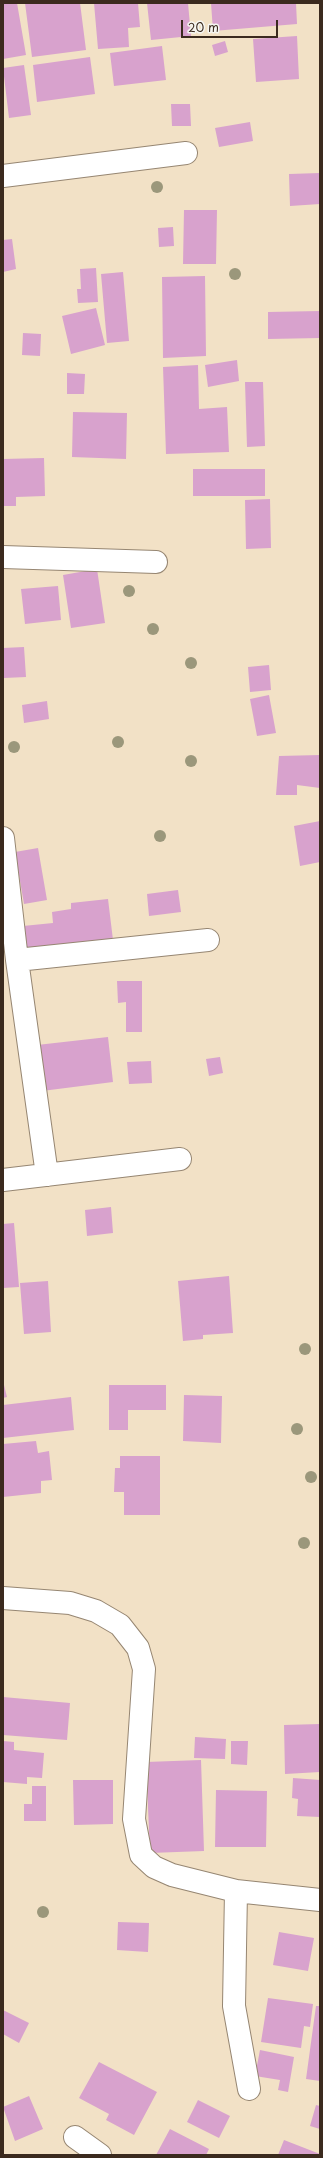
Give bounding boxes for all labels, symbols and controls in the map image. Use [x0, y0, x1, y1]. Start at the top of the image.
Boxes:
scale bar [183, 12, 280, 38]
text: 20 m [188, 18, 219, 36]

